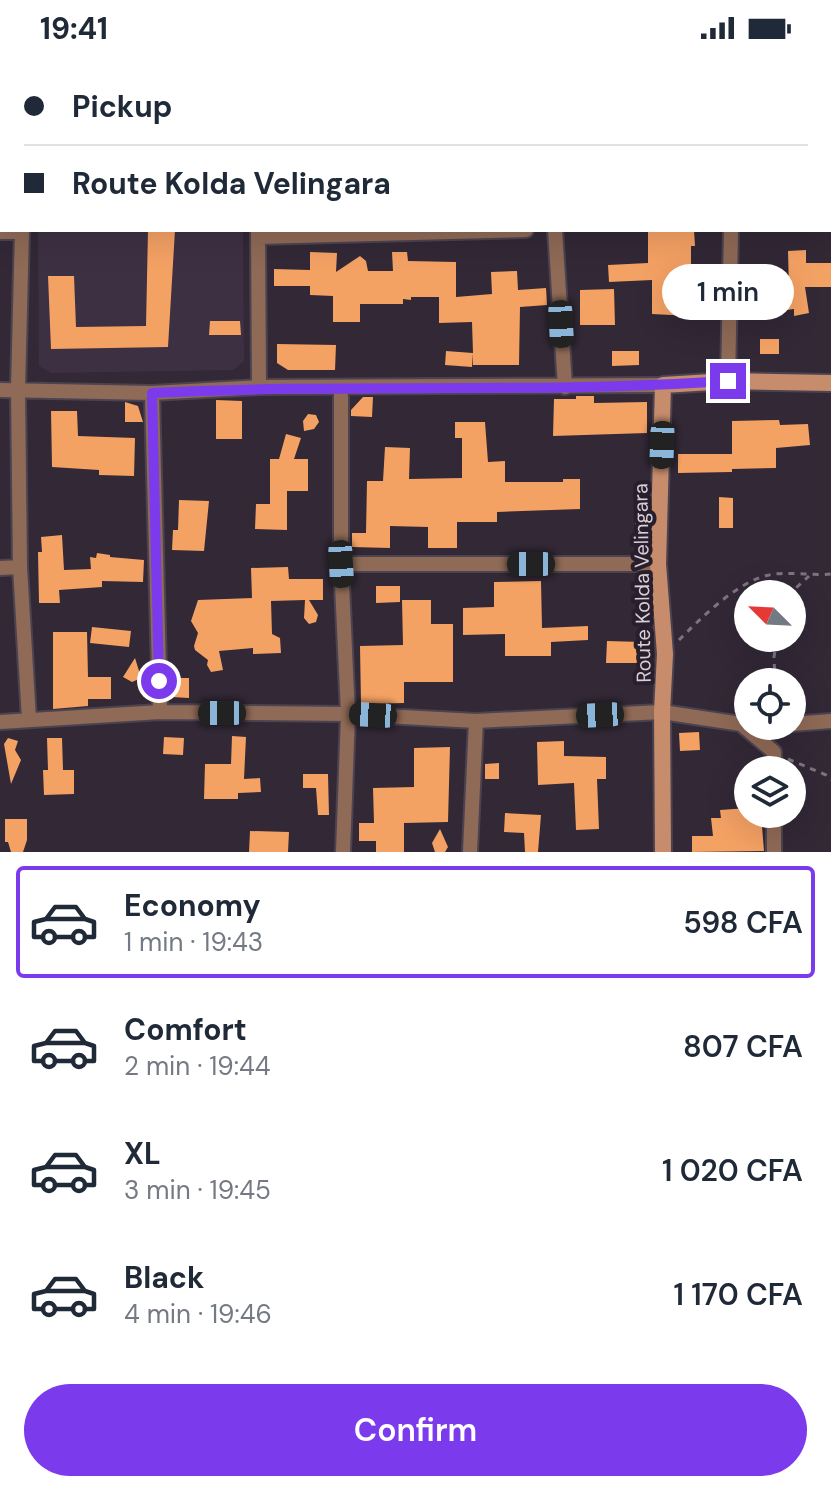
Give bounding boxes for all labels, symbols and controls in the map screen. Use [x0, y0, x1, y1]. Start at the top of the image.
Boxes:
text: 19:41 [40, 9, 108, 48]
text: Pickup [72, 87, 172, 126]
text: Route Kolda Velingara [72, 164, 391, 203]
callout: 1 min [662, 265, 794, 321]
text: 1 min [697, 275, 759, 309]
car [548, 299, 574, 349]
route end [710, 363, 746, 399]
car [649, 421, 675, 469]
street label: Route Kolda Velingara [627, 483, 657, 683]
car [328, 539, 354, 589]
car [507, 552, 555, 576]
north arrow [734, 580, 806, 652]
map controls [734, 580, 806, 828]
route start [141, 663, 177, 699]
button: locate [734, 668, 806, 740]
car [198, 701, 246, 725]
car [348, 702, 398, 728]
car [575, 702, 625, 728]
button: layers [734, 756, 806, 828]
icon: car [28, 886, 100, 958]
text: Economy [124, 886, 261, 925]
text: 598 CFA [683, 903, 803, 942]
text: 1 min · 19:43 [124, 925, 263, 959]
icon: car [28, 1010, 100, 1082]
text: Comfort [124, 1010, 247, 1049]
text: 807 CFA [683, 1027, 803, 1066]
text: 2 min · 19:44 [124, 1049, 270, 1083]
icon: car [28, 1134, 100, 1206]
text: XL [124, 1134, 161, 1173]
text: 1 020 CFA [662, 1151, 803, 1190]
text: 3 min · 19:45 [124, 1173, 271, 1207]
icon: car [28, 1258, 100, 1330]
text: Black [124, 1258, 204, 1297]
text: 1 170 CFA [674, 1275, 803, 1314]
text: 4 min · 19:46 [124, 1297, 272, 1331]
button: Confirm [24, 1384, 807, 1476]

